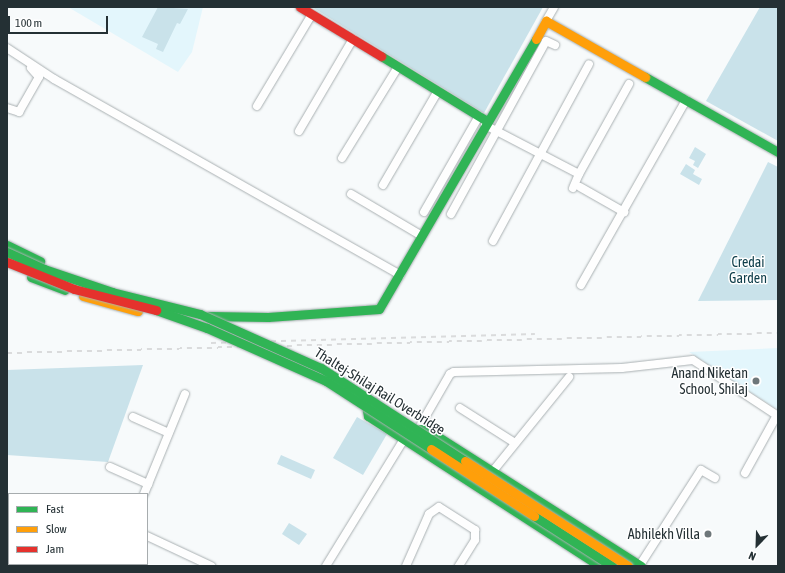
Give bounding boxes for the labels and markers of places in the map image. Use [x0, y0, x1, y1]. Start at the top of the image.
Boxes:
place label: Anand Niketan School, Shilaj [671, 365, 748, 398]
marker: Anand Niketan School, Shilaj [751, 376, 761, 386]
place label: Abhilekh Villa [628, 526, 700, 542]
marker: Abhilekh Villa [703, 529, 713, 539]

